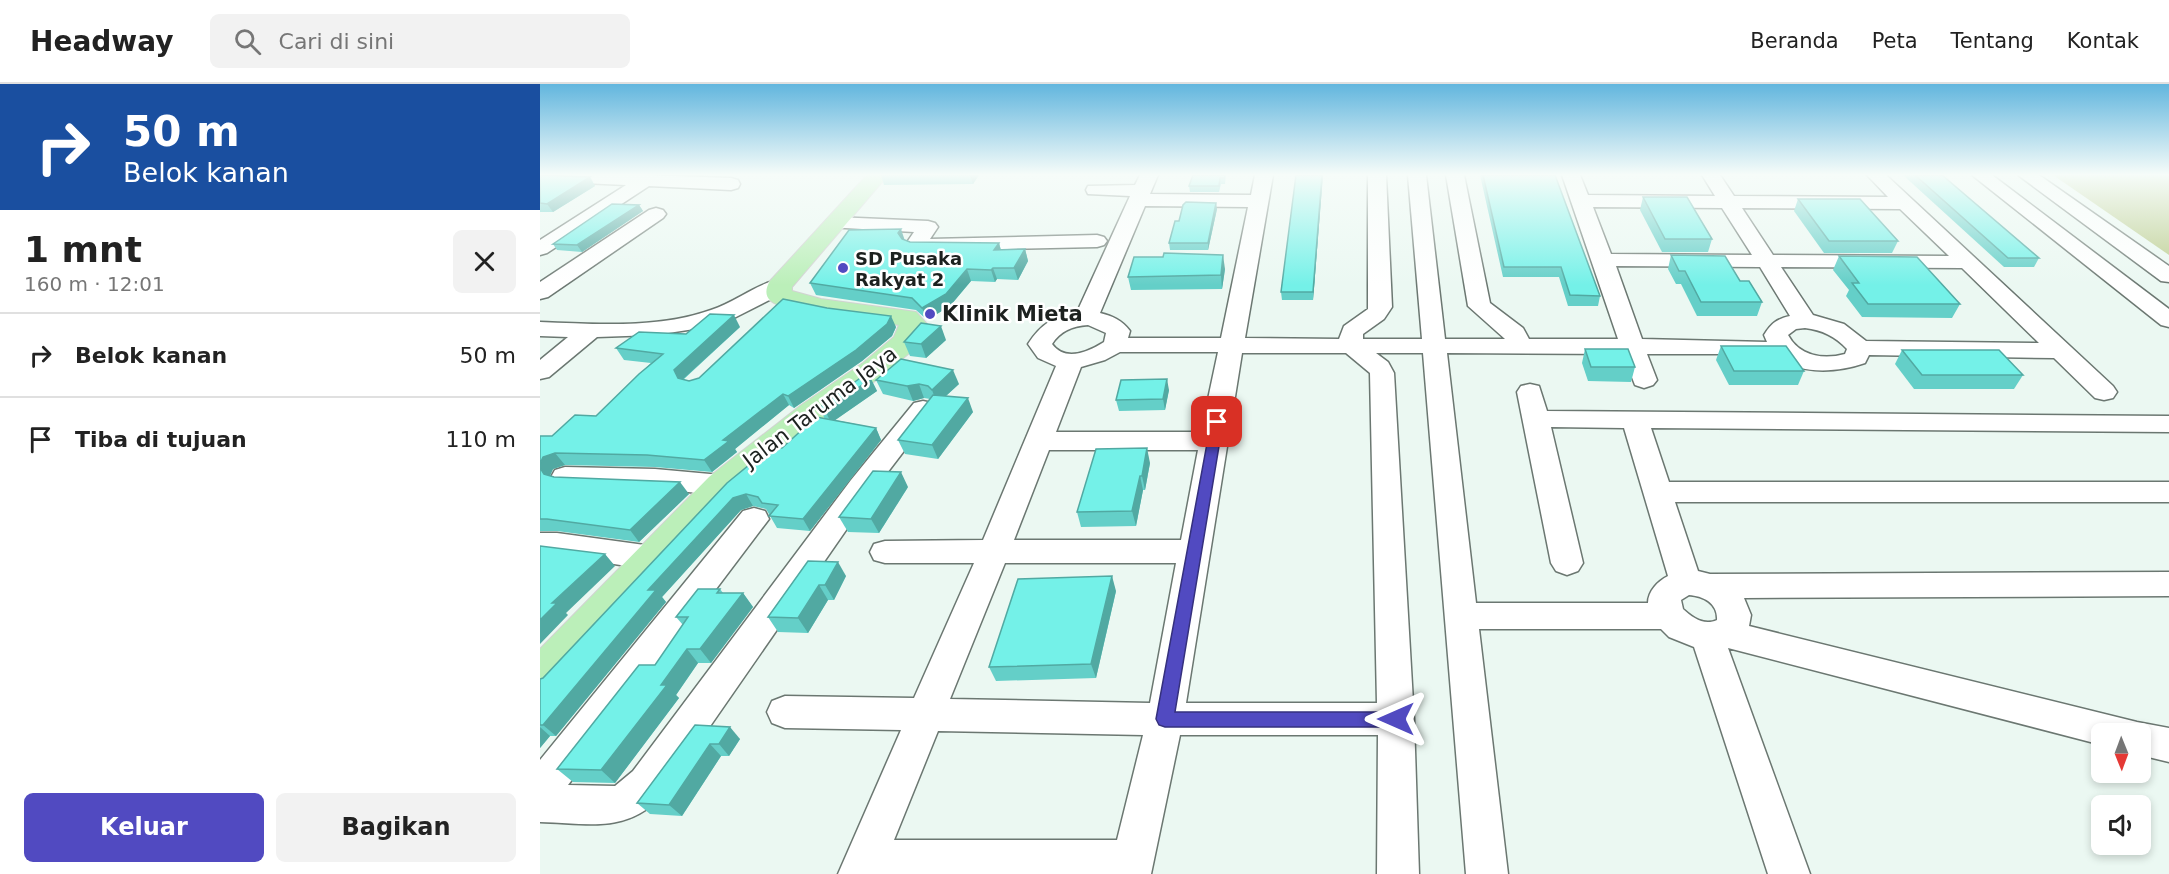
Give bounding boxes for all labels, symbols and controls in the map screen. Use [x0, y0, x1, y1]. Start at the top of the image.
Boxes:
search box [210, 14, 630, 68]
text: Headway [30, 25, 174, 58]
icon: search [231, 25, 264, 58]
text: Cari di sini [279, 29, 394, 54]
text: Beranda [1750, 29, 1839, 53]
text: Peta [1872, 29, 1918, 53]
text: Tentang [1951, 29, 2034, 53]
text: Kontak [2067, 29, 2139, 53]
text: 50 m [123, 107, 240, 156]
icon: right [24, 108, 102, 186]
text: Belok kanan [123, 157, 289, 188]
text: 1 mnt [24, 229, 142, 270]
button: close [453, 230, 516, 293]
place label: SD Pusaka Rakyat 2 [855, 248, 962, 290]
marker: SD Pusaka Rakyat 2 [836, 261, 850, 275]
text: 160 m · 12:01 [24, 272, 165, 296]
place label: Klinik Mieta [942, 302, 1083, 326]
marker: Klinik Mieta [923, 307, 937, 321]
icon: right [24, 339, 57, 372]
street label: Jalan Taruma Jaya [737, 341, 902, 474]
text: Belok kanan [75, 343, 227, 368]
text: 50 m [460, 343, 516, 368]
pin [1191, 396, 1242, 447]
icon: arrive [1200, 405, 1233, 438]
icon: arrive [24, 423, 57, 456]
text: Tiba di tujuan [75, 427, 247, 452]
text: 110 m [446, 427, 516, 452]
position arrow [1364, 687, 1428, 751]
north arrow [2091, 723, 2151, 783]
map controls [2091, 723, 2151, 855]
button: Keluar [24, 793, 264, 862]
button: Bagikan [276, 793, 516, 862]
button: sound [2091, 795, 2151, 855]

